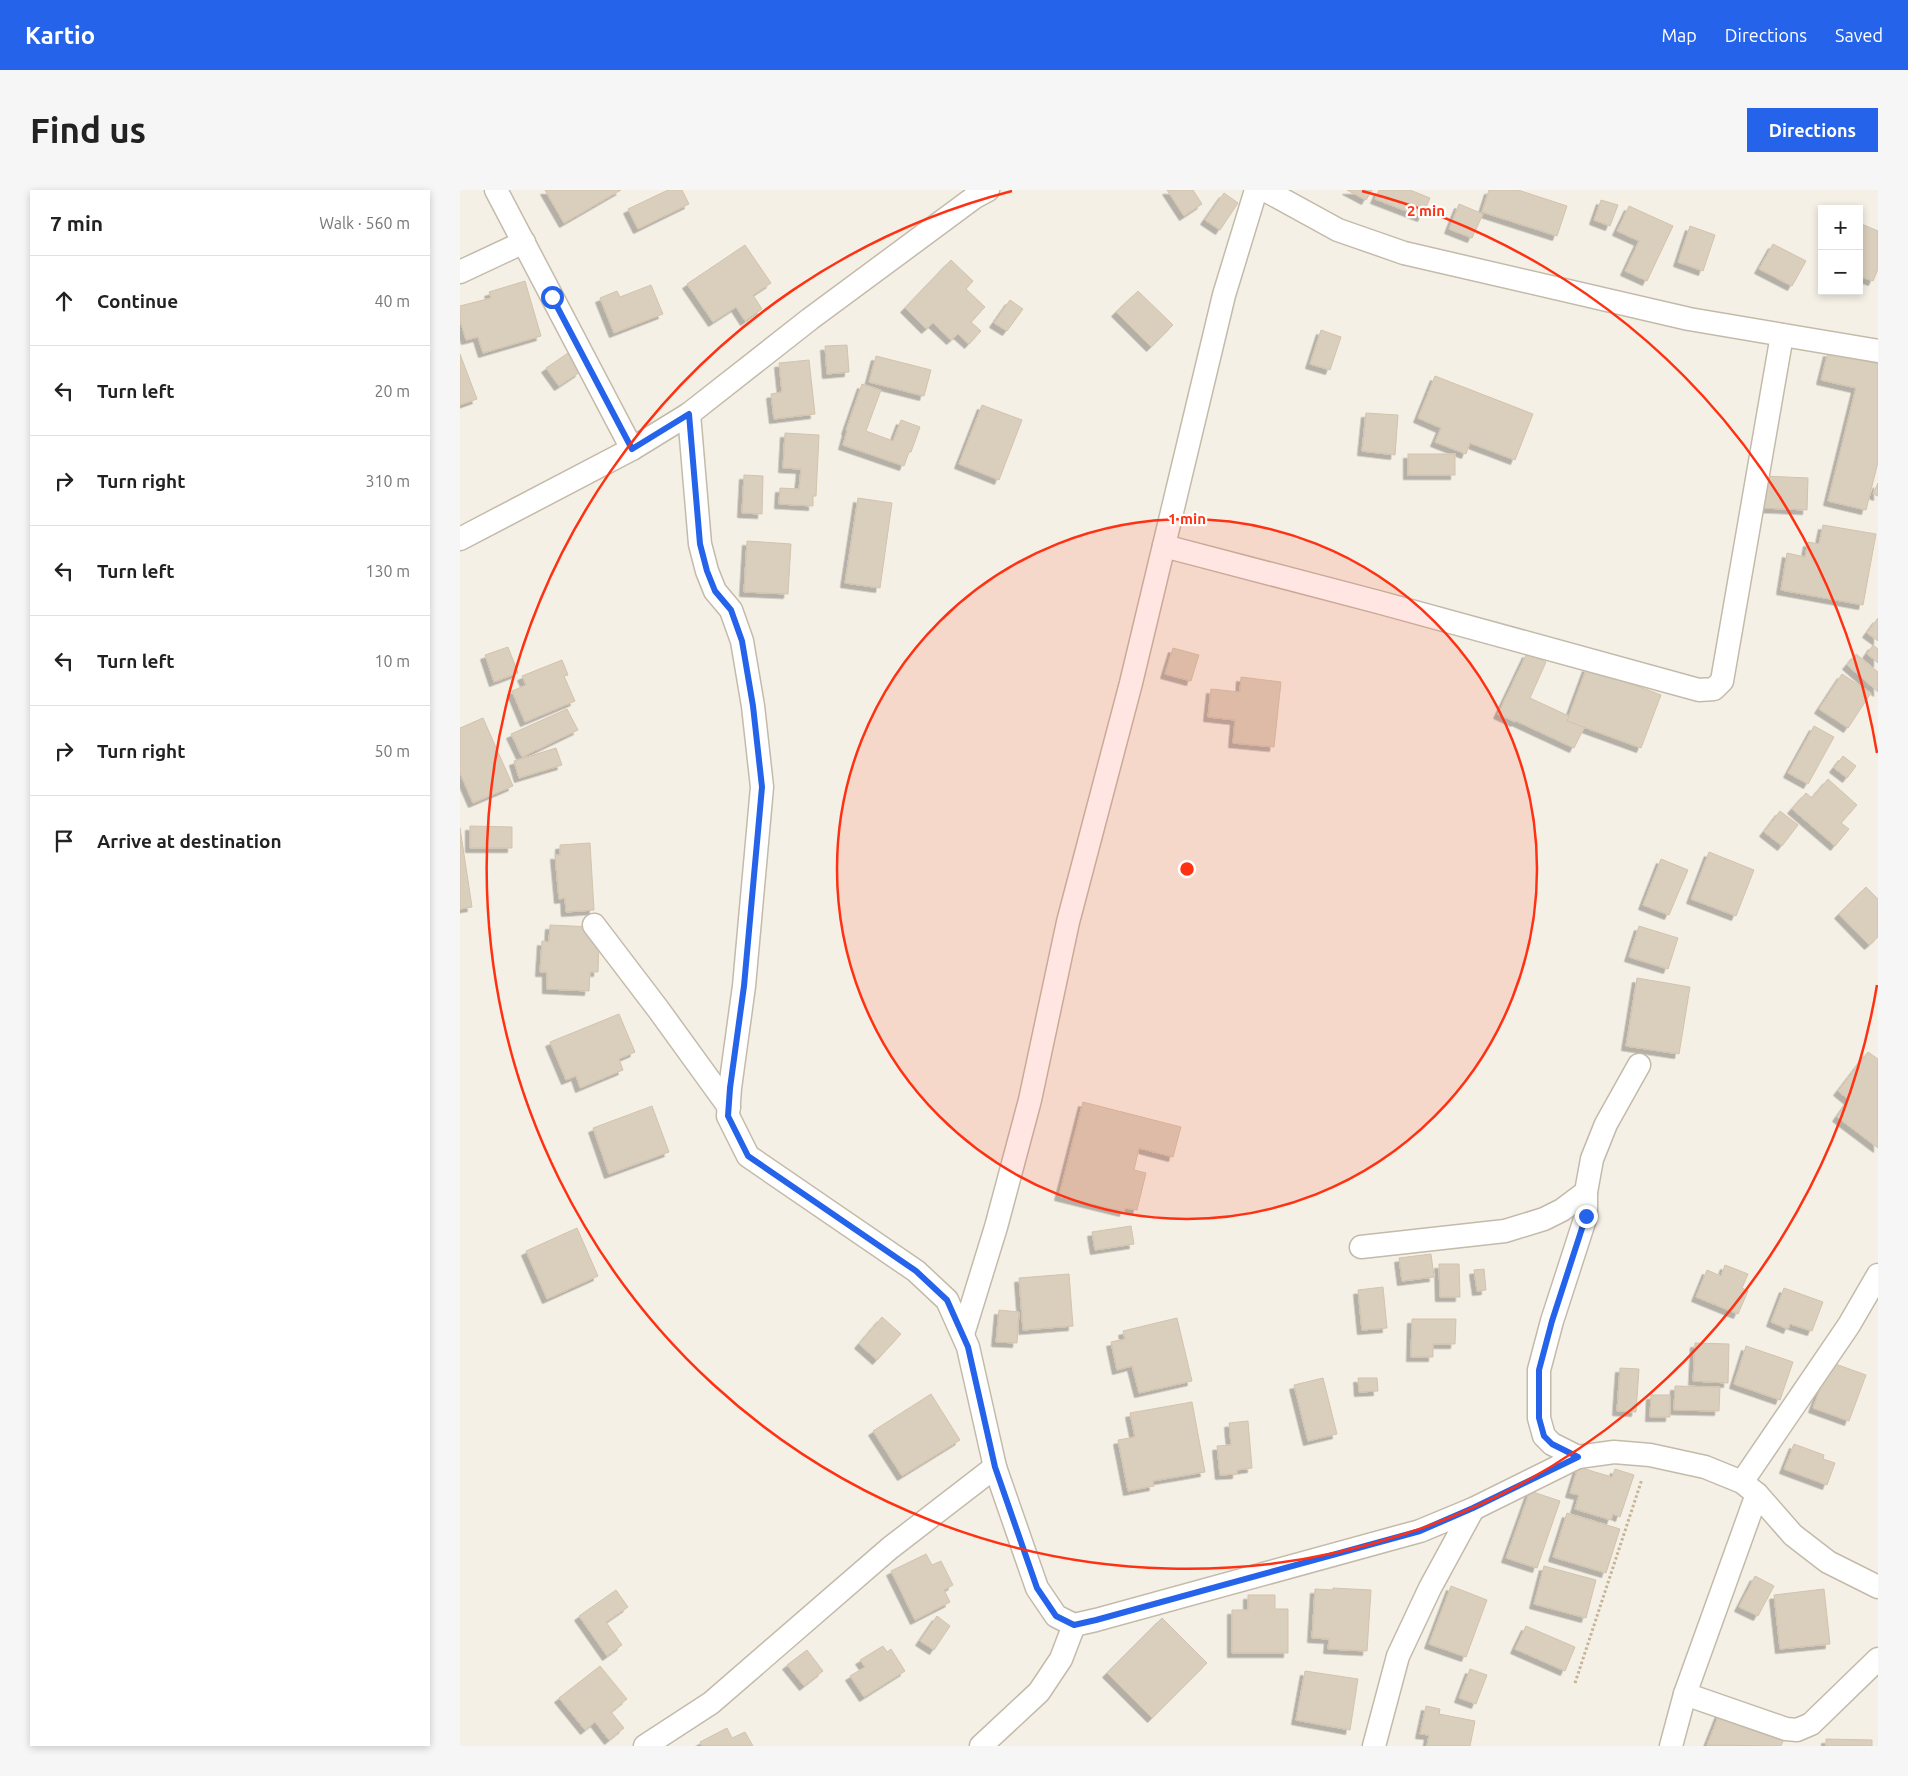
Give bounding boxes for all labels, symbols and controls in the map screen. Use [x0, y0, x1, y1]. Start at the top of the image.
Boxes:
text: Kartio [25, 22, 95, 49]
text: Map [1661, 25, 1697, 45]
text: Directions [1725, 25, 1807, 45]
text: Saved [1835, 25, 1883, 45]
button: Directions [1747, 108, 1878, 152]
text: Find us [30, 110, 146, 150]
text: 2 min [1407, 202, 1445, 219]
map controls [1818, 205, 1863, 295]
button: + [1818, 205, 1863, 250]
text: 7 min [50, 211, 103, 235]
text: Walk · 560 m [319, 214, 410, 232]
button: − [1818, 250, 1863, 295]
route start [541, 286, 564, 309]
icon: ahead [50, 287, 78, 315]
text: Continue [97, 290, 178, 312]
text: 40 m [374, 292, 410, 310]
icon: left [50, 377, 78, 405]
text: Turn left [97, 380, 175, 402]
text: 20 m [374, 382, 410, 400]
icon: right [50, 467, 78, 495]
text: Turn right [97, 470, 185, 492]
text: 310 m [365, 472, 410, 490]
text: 1 min [1168, 510, 1206, 527]
icon: left [50, 557, 78, 585]
text: Turn left [97, 560, 175, 582]
text: 130 m [365, 562, 410, 580]
icon: left [50, 647, 78, 675]
text: Turn left [97, 650, 175, 672]
text: 10 m [374, 652, 410, 670]
icon: right [50, 737, 78, 765]
text: Turn right [97, 740, 185, 762]
text: 50 m [374, 742, 410, 760]
icon: arrive [50, 827, 78, 855]
text: Arrive at destination [97, 830, 282, 852]
centre of rings [1178, 860, 1196, 878]
route end [1575, 1205, 1598, 1228]

